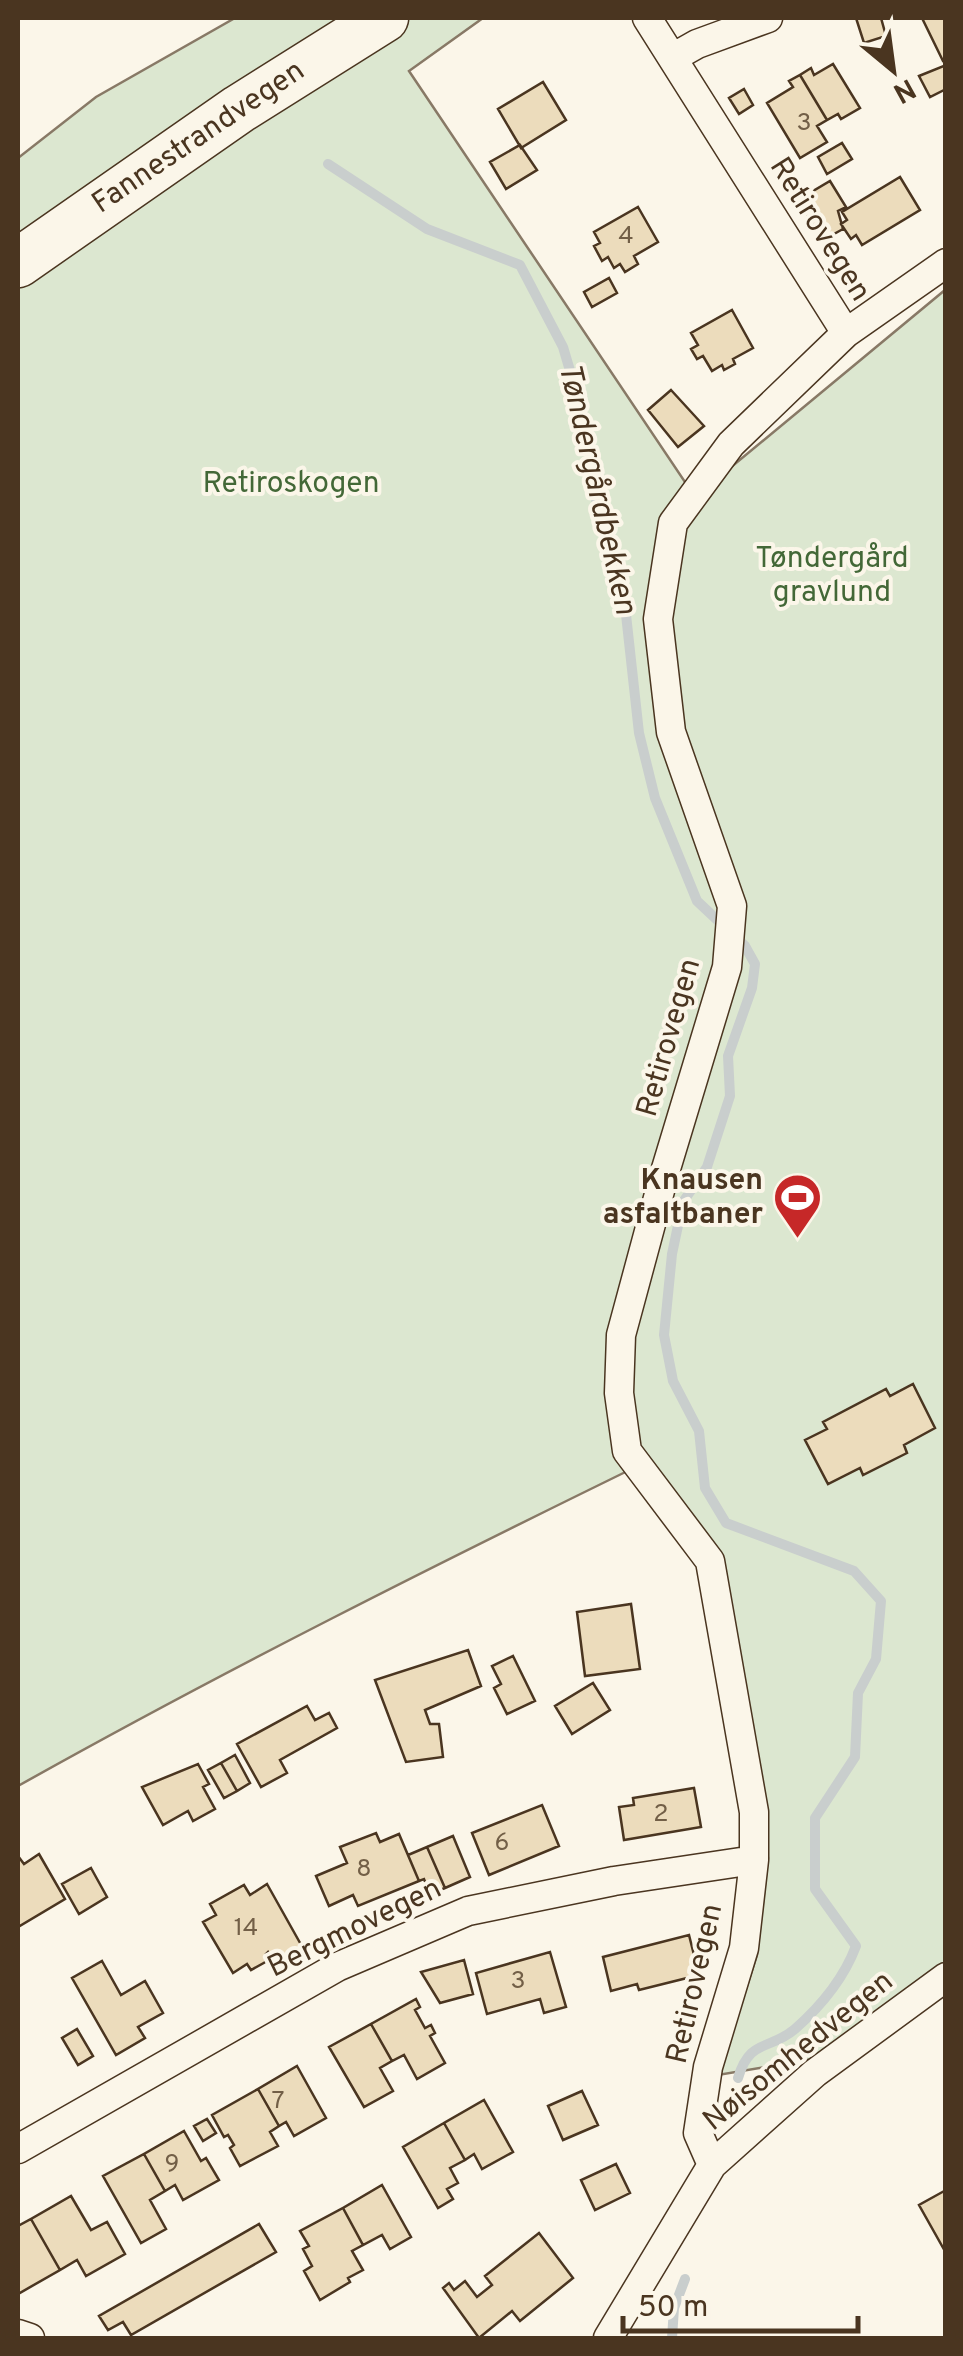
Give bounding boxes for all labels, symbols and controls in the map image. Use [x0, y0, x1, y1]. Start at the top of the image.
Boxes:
north arrow [843, 20, 943, 120]
street label: Fannestrandvegen [86, 53, 312, 223]
text: N [886, 69, 921, 110]
house number: 3 [796, 108, 812, 140]
street label: Retirovegen [760, 151, 878, 309]
house number: 4 [618, 221, 634, 253]
water label: Tøndergårdbekken [548, 359, 644, 619]
park label: Retiroskogen [202, 466, 380, 503]
park label: Tøndergård gravlund [755, 541, 909, 612]
street label: Retirovegen [630, 955, 710, 1121]
place label: Knausen asfaltbaner [603, 1163, 764, 1234]
sports icon: Knausen asfaltbaner [772, 1172, 824, 1240]
house number: 2 [653, 1799, 669, 1831]
house number: 6 [495, 1828, 509, 1860]
house number: 8 [356, 1854, 372, 1886]
street label: Bergmovegen [262, 1871, 448, 1987]
street label: Retirovegen [660, 1900, 732, 2068]
house number: 14 [234, 1913, 258, 1945]
street label: Nøisomhedvegen [696, 1964, 902, 2140]
house number: 3 [510, 1966, 526, 1998]
house number: 7 [271, 2086, 285, 2118]
house number: 9 [165, 2149, 179, 2181]
scale bar [623, 2271, 858, 2333]
text: 50 m [638, 2290, 708, 2327]

